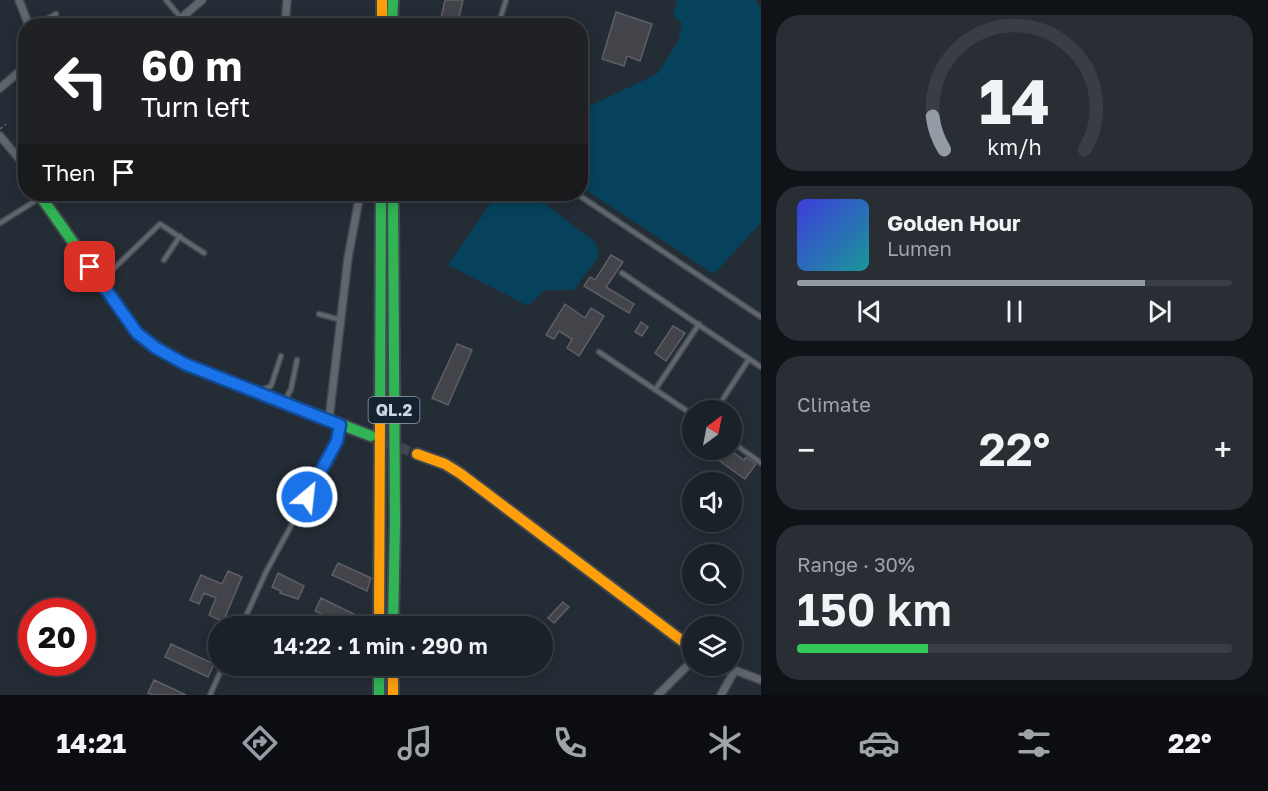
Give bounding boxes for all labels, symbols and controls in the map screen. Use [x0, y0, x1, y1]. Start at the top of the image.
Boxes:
text: 60 m [141, 40, 242, 90]
icon: left [42, 42, 120, 120]
text: 14 [979, 63, 1050, 138]
text: Turn left [141, 91, 250, 123]
text: km/h [987, 134, 1042, 160]
icon: arrive [107, 156, 140, 189]
text: Then [42, 159, 95, 186]
text: Golden Hour [887, 209, 1021, 236]
text: Lumen [887, 236, 952, 260]
pin [64, 241, 115, 292]
icon: arrive [73, 250, 106, 283]
icon: previous [853, 295, 886, 328]
icon: pause [998, 295, 1031, 328]
icon: next [1143, 295, 1176, 328]
text: Climate [797, 392, 871, 416]
road number: QL.2 [368, 397, 420, 423]
north arrow [682, 400, 742, 460]
map controls [682, 400, 742, 676]
text: 22° [979, 422, 1050, 476]
text: − [797, 430, 815, 469]
text: + [1214, 430, 1232, 469]
position arrow [275, 465, 339, 529]
button: sound [682, 472, 742, 532]
button: search [682, 544, 742, 604]
text: Range · 30% [797, 552, 915, 576]
text: 150 km [797, 582, 952, 636]
speed limit sign: 20 [18, 598, 96, 676]
button: layers [682, 616, 742, 676]
text: 14:22 · 1 min · 290 m [273, 632, 488, 659]
icon: directions [239, 722, 281, 764]
icon: music [394, 722, 436, 764]
icon: phone [549, 722, 591, 764]
icon: climate [704, 722, 746, 764]
icon: car [858, 722, 900, 764]
icon: filters [1013, 722, 1055, 764]
text: 14:21 [56, 727, 126, 759]
text: 22° [1168, 727, 1211, 759]

